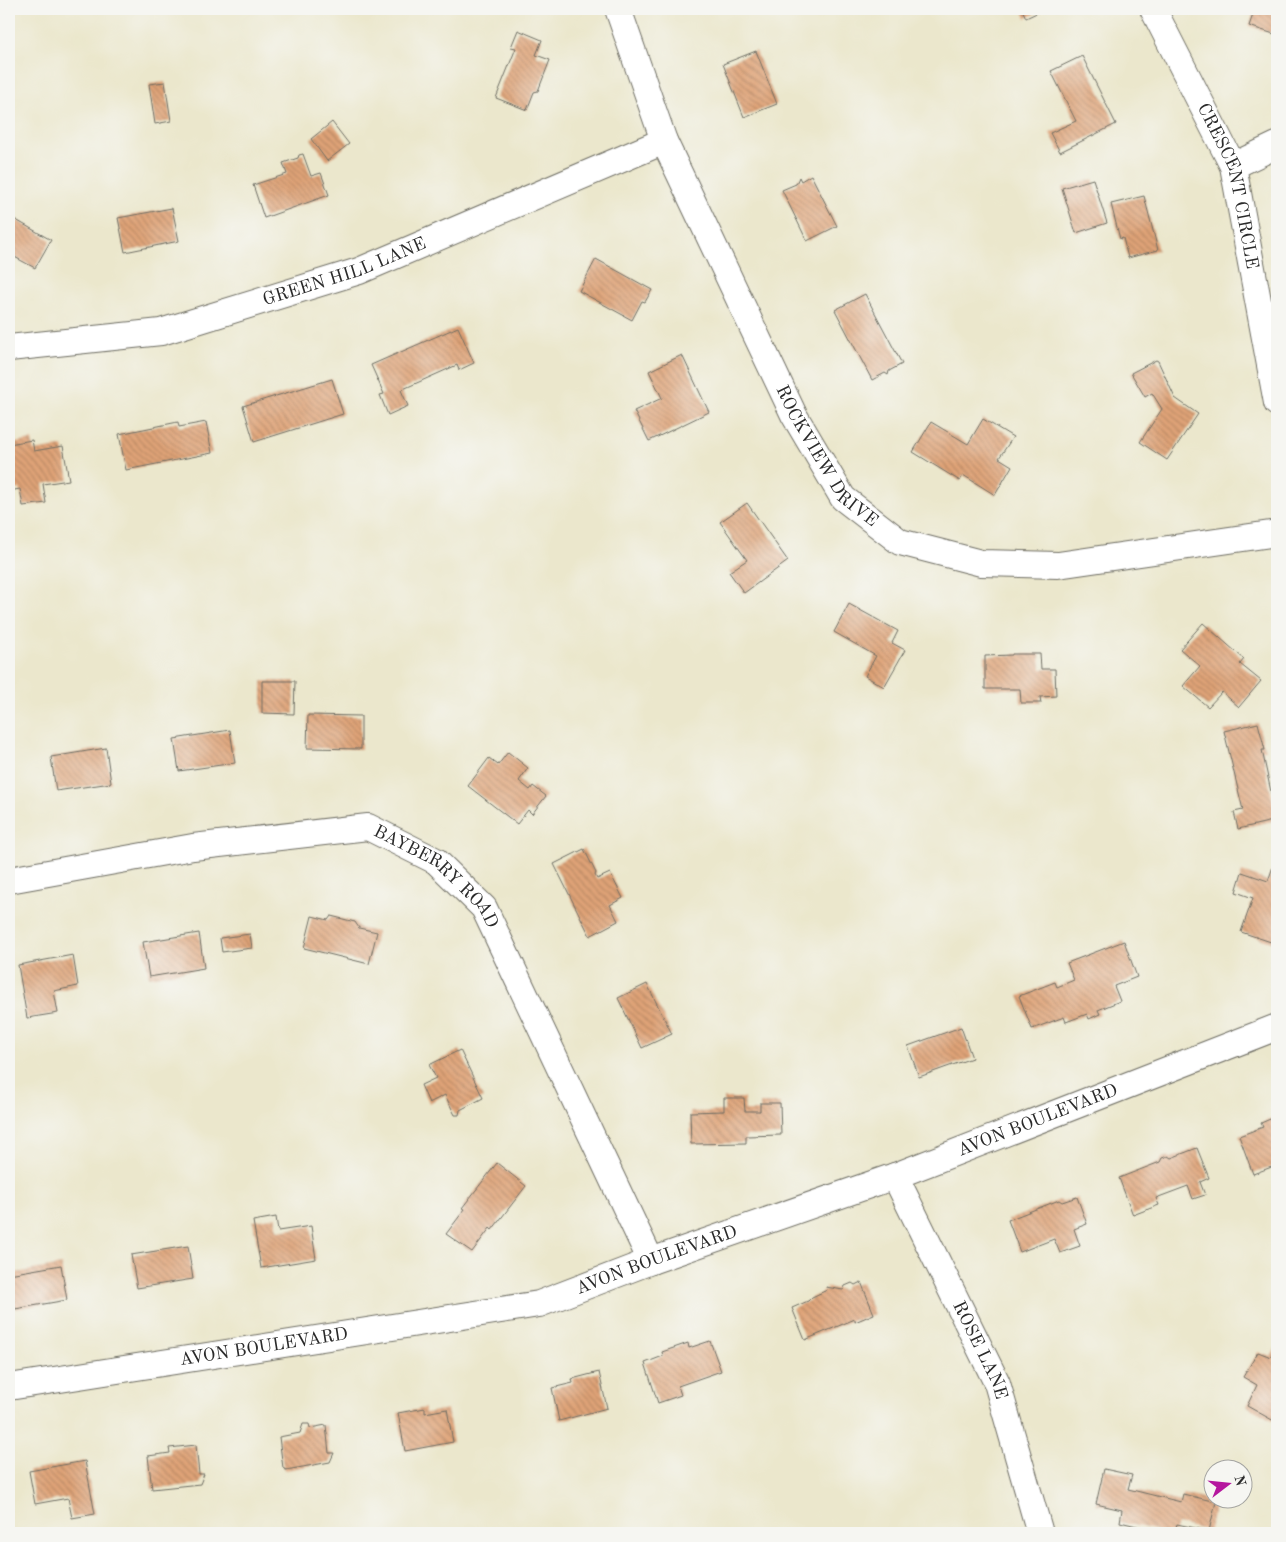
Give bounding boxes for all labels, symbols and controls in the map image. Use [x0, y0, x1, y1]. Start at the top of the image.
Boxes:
street label: CRESCENT CIRCLE [1194, 101, 1261, 270]
street label: GREEN HILL LANE [261, 234, 429, 309]
street label: ROCKVIEW DRIVE [772, 383, 881, 530]
street label: BAYBERRY ROAD [371, 822, 501, 931]
street label: AVON BOULEVARD [955, 1081, 1120, 1160]
street label: AVON BOULEVARD [574, 1223, 740, 1298]
street label: ROSE LANE [949, 1298, 1010, 1401]
street label: AVON BOULEVARD [178, 1325, 349, 1369]
north arrow [1204, 1460, 1254, 1510]
text: N [1231, 1474, 1248, 1488]

